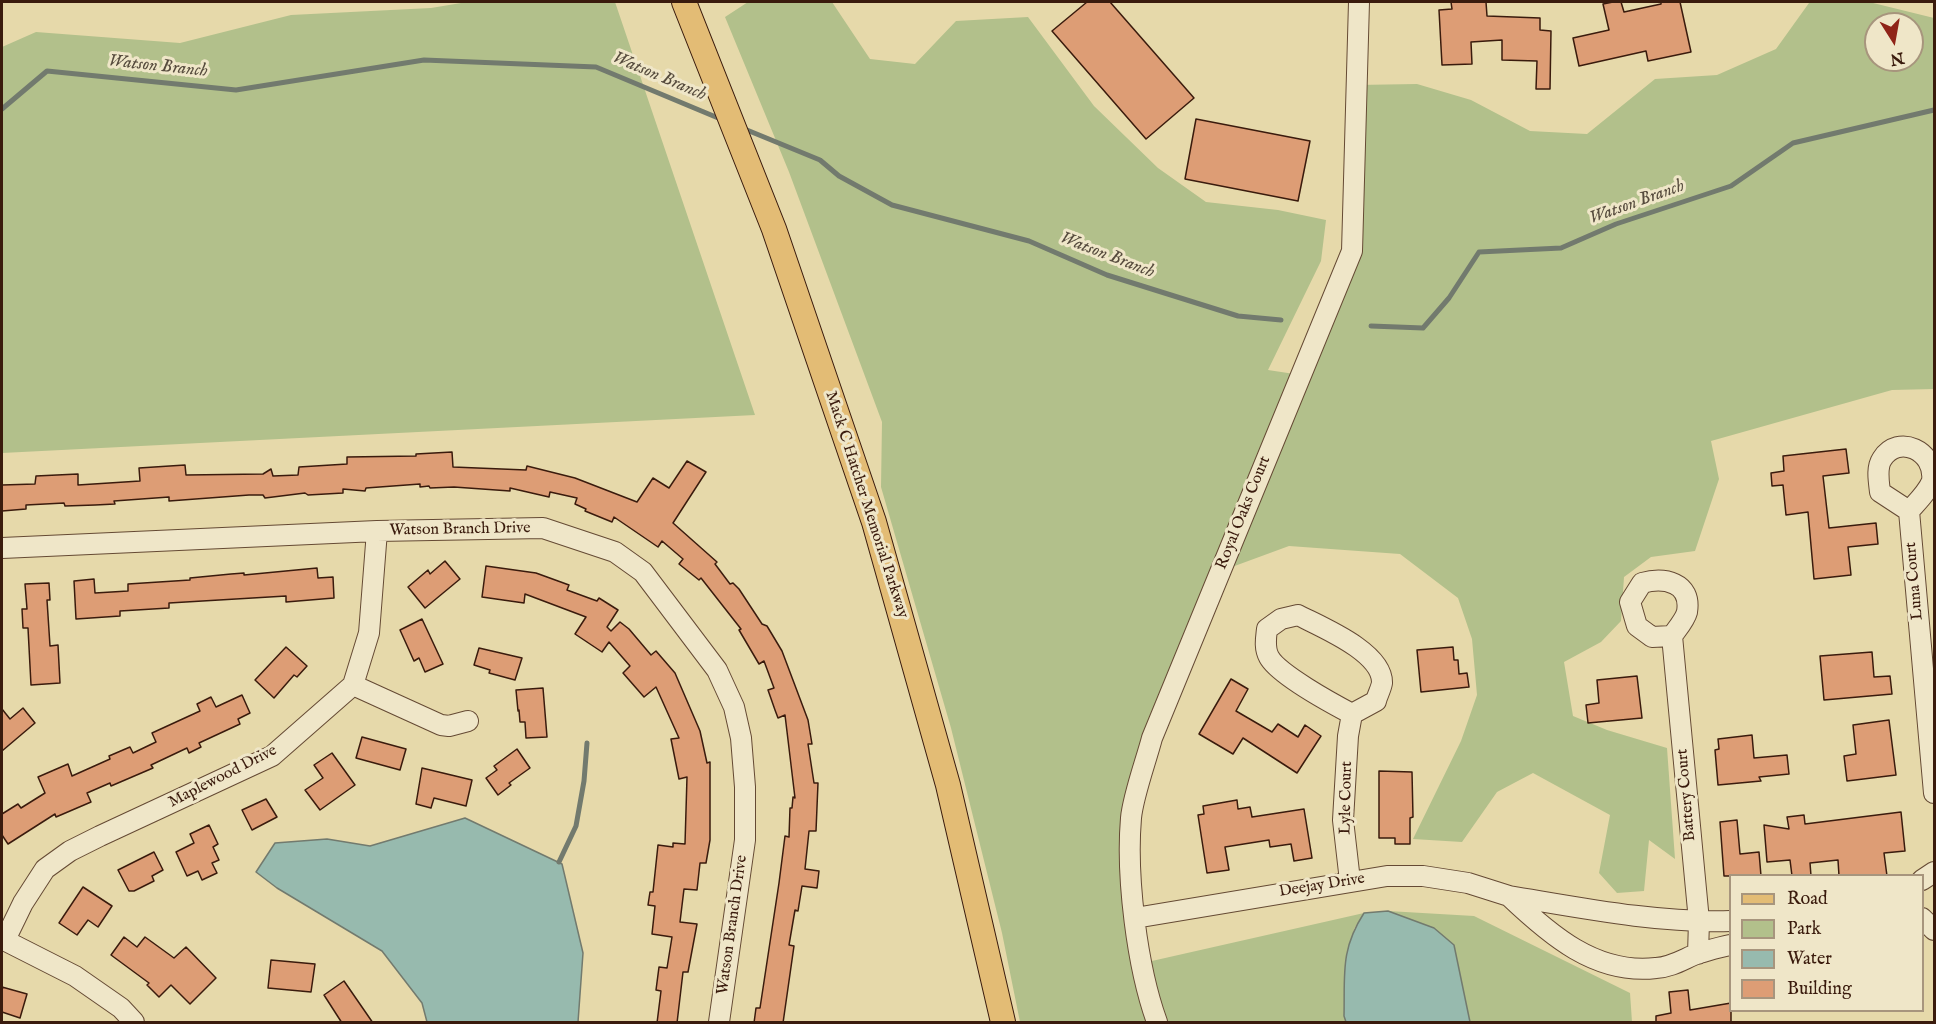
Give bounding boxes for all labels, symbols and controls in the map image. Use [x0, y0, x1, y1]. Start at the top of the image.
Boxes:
north arrow [1864, 12, 1924, 72]
text: N [1888, 47, 1906, 69]
water label: Watson Branch [609, 48, 709, 106]
water label: Watson Branch [107, 51, 209, 83]
water label: Watson Branch [1587, 176, 1687, 230]
water label: Watson Branch [1057, 228, 1157, 284]
street label: Mack C Hatcher Memorial Parkway [820, 389, 912, 621]
street label: Royal Oaks Court [1213, 453, 1275, 573]
street label: Watson Branch Drive [389, 519, 531, 541]
street label: Luna Court [1902, 541, 1928, 621]
street label: Maplewood Drive [166, 741, 280, 813]
street label: Battery Court [1673, 748, 1701, 842]
street label: Lyle Court [1337, 761, 1357, 835]
street label: Watson Branch Drive [714, 854, 752, 996]
street label: Deejay Drive [1278, 870, 1366, 902]
legend [1729, 874, 1924, 1012]
text: Road [1787, 888, 1828, 911]
text: Park [1787, 918, 1821, 941]
text: Water [1787, 948, 1832, 971]
text: Building [1787, 978, 1852, 1001]

